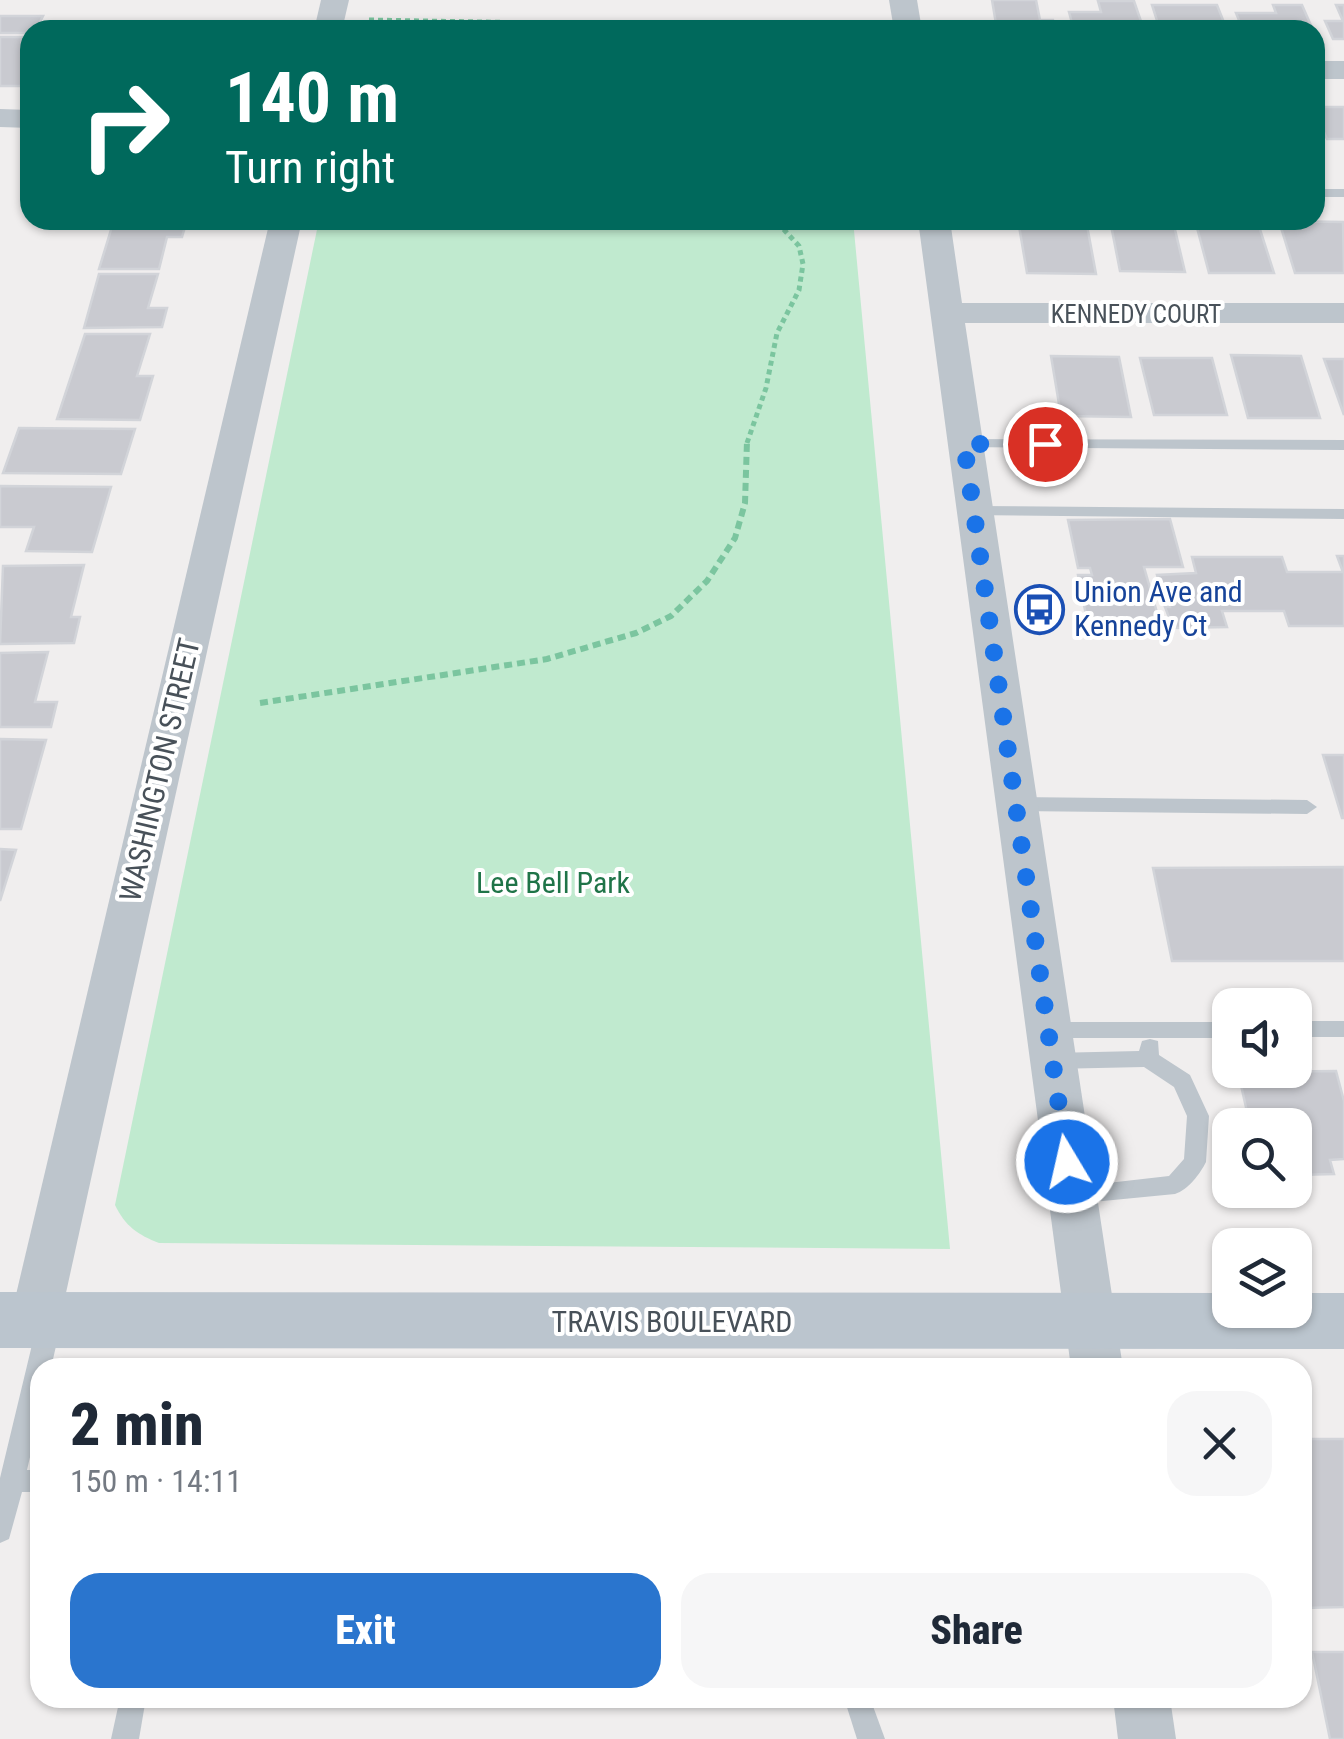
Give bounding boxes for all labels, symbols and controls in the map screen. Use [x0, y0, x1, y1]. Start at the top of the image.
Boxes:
text: 140 m [225, 57, 399, 139]
icon: right [60, 60, 190, 190]
text: Turn right [225, 141, 395, 194]
street label: KENNEDY COURT [1051, 300, 1221, 329]
pin [1003, 402, 1088, 487]
icon: arrive [1018, 417, 1073, 472]
place label: Union Ave and Kennedy Ct [1074, 574, 1243, 643]
bus stop icon: Union Ave and Kennedy Ct [1013, 583, 1065, 635]
street label: WASHINGTON STREET [112, 635, 207, 905]
park label: Lee Bell Park [476, 865, 630, 900]
map controls [1212, 988, 1312, 1328]
button: sound [1212, 988, 1312, 1088]
button: search [1212, 1108, 1312, 1208]
position arrow [1015, 1110, 1119, 1214]
button: layers [1212, 1228, 1312, 1328]
street label: TRAVIS BOULEVARD [552, 1304, 792, 1339]
text: 2 min [70, 1389, 204, 1460]
button: close [1167, 1391, 1272, 1496]
text: 150 m · 14:11 [70, 1462, 242, 1500]
button: Exit [70, 1573, 661, 1688]
button: Share [681, 1573, 1272, 1688]

